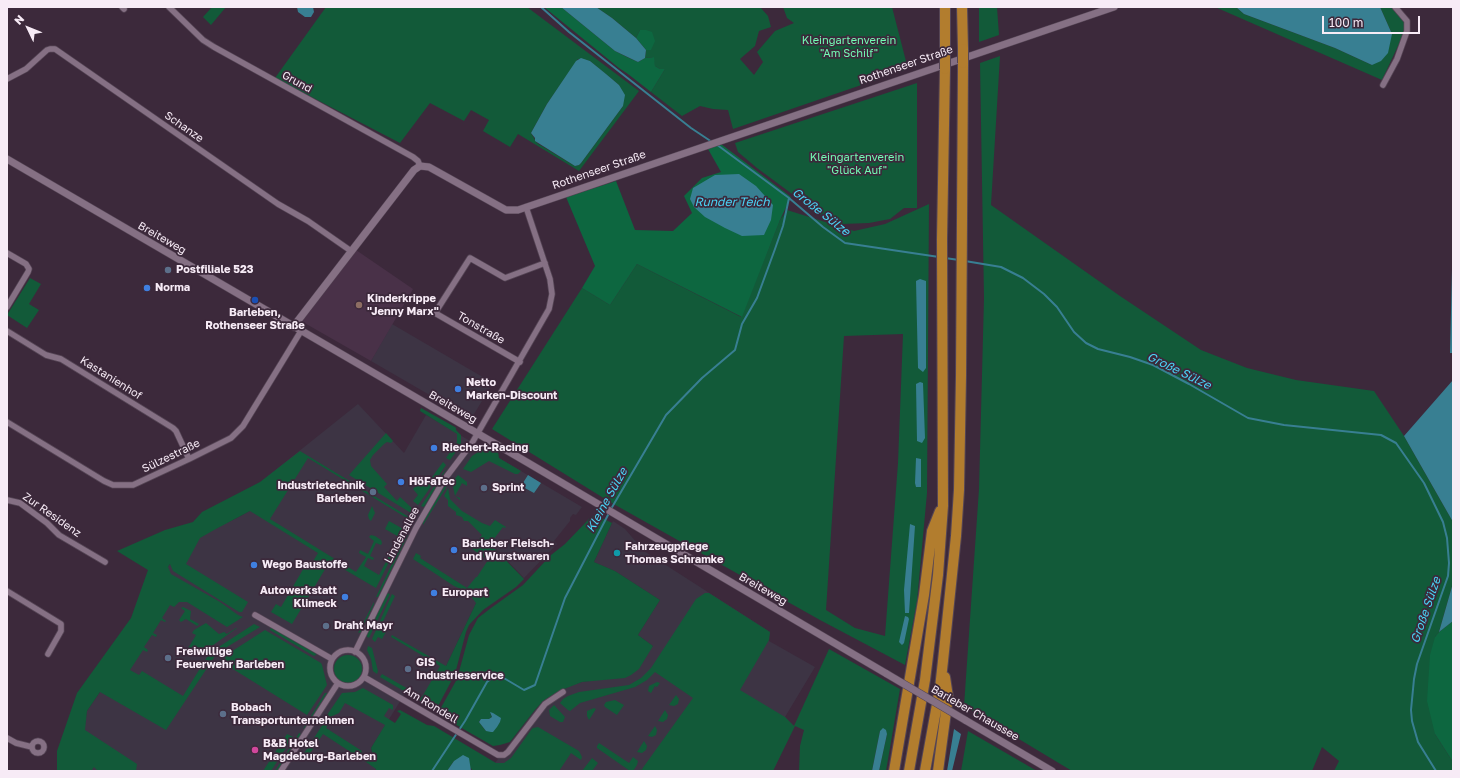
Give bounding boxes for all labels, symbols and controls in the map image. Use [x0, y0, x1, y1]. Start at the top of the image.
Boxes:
north arrow [8, 8, 48, 48]
scale bar [1324, 8, 1422, 34]
text: N [11, 12, 26, 27]
text: 100 m [1329, 15, 1363, 30]
park label: Kleingartenverein "Am Schilf" [802, 34, 896, 60]
street label: Rothenseer Straße [857, 43, 955, 87]
street label: Grund [280, 68, 314, 96]
street label: Schanze [162, 109, 206, 145]
street label: Rothenseer Straße [550, 148, 648, 192]
park label: Kleingartenverein "Glück Auf" [810, 151, 904, 177]
water label: Große Sülze [789, 185, 853, 239]
water label: Runder Teich [694, 195, 770, 209]
street label: Breiteweg [136, 219, 188, 257]
place label: Postfiliale 523 [176, 263, 253, 277]
marker: Postfiliale 523 [163, 265, 173, 275]
place label: Norma [155, 281, 190, 295]
marker: Norma [142, 283, 152, 293]
place label: Kinderkrippe "Jenny Marx" [367, 292, 439, 318]
marker: Barleben, Rothenseer Straße [250, 295, 260, 305]
marker: Kinderkrippe "Jenny Marx" [354, 300, 364, 310]
place label: Barleben, Rothenseer Straße [205, 306, 305, 332]
street label: Tonstraße [455, 309, 507, 347]
water label: Große Sülze [1145, 349, 1213, 393]
street label: Kastanienhof [78, 354, 144, 402]
place label: Netto Marken-Discount [466, 376, 558, 402]
marker: Netto Marken-Discount [453, 384, 463, 394]
street label: Breiteweg [427, 388, 479, 426]
street label: Sülzestraße [140, 436, 202, 476]
place label: Riechert-Racing [442, 441, 528, 455]
marker: Riechert-Racing [429, 443, 439, 453]
water label: Kleine Sülze [583, 465, 631, 535]
place label: HöFaTec [409, 475, 455, 489]
marker: HöFaTec [396, 477, 406, 487]
place label: Industrietechnik Barleben [277, 479, 365, 505]
place label: Sprint [492, 481, 524, 495]
marker: Sprint [479, 483, 489, 493]
marker: Industrietechnik Barleben [368, 487, 378, 497]
street label: Zur Residenz [20, 490, 84, 540]
street label: Lindenallee [382, 505, 422, 565]
place label: Barleber Fleisch- und Wurstwaren [462, 537, 554, 563]
place label: Fahrzeugpflege Thomas Schramke [625, 540, 723, 566]
marker: Barleber Fleisch- und Wurstwaren [449, 545, 459, 555]
marker: Fahrzeugpflege Thomas Schramke [612, 548, 622, 558]
place label: Wego Baustoffe [262, 558, 347, 572]
marker: Wego Baustoffe [249, 560, 259, 570]
street label: Breiteweg [737, 570, 789, 608]
water label: Große Sülze [1408, 575, 1444, 645]
place label: Autowerkstatt Klimeck [260, 584, 337, 610]
place label: Europart [442, 586, 488, 600]
marker: Europart [429, 588, 439, 598]
marker: Autowerkstatt Klimeck [340, 592, 350, 602]
place label: Draht Mayr [334, 619, 393, 633]
marker: Draht Mayr [321, 621, 331, 631]
place label: Freiwillige Feuerwehr Barleben [176, 645, 284, 671]
marker: Freiwillige Feuerwehr Barleben [163, 653, 173, 663]
place label: GIS Industrieservice [416, 656, 504, 682]
marker: GIS Industrieservice [403, 664, 413, 674]
street label: Barleber Chaussee [929, 682, 1021, 744]
street label: Am Rondell [402, 684, 460, 726]
place label: Bobach Transportunternehmen [231, 701, 354, 727]
marker: Bobach Transportunternehmen [218, 709, 228, 719]
place label: B&B Hotel Magdeburg-Barleben [263, 737, 376, 763]
marker: B&B Hotel Magdeburg-Barleben [250, 745, 260, 755]

